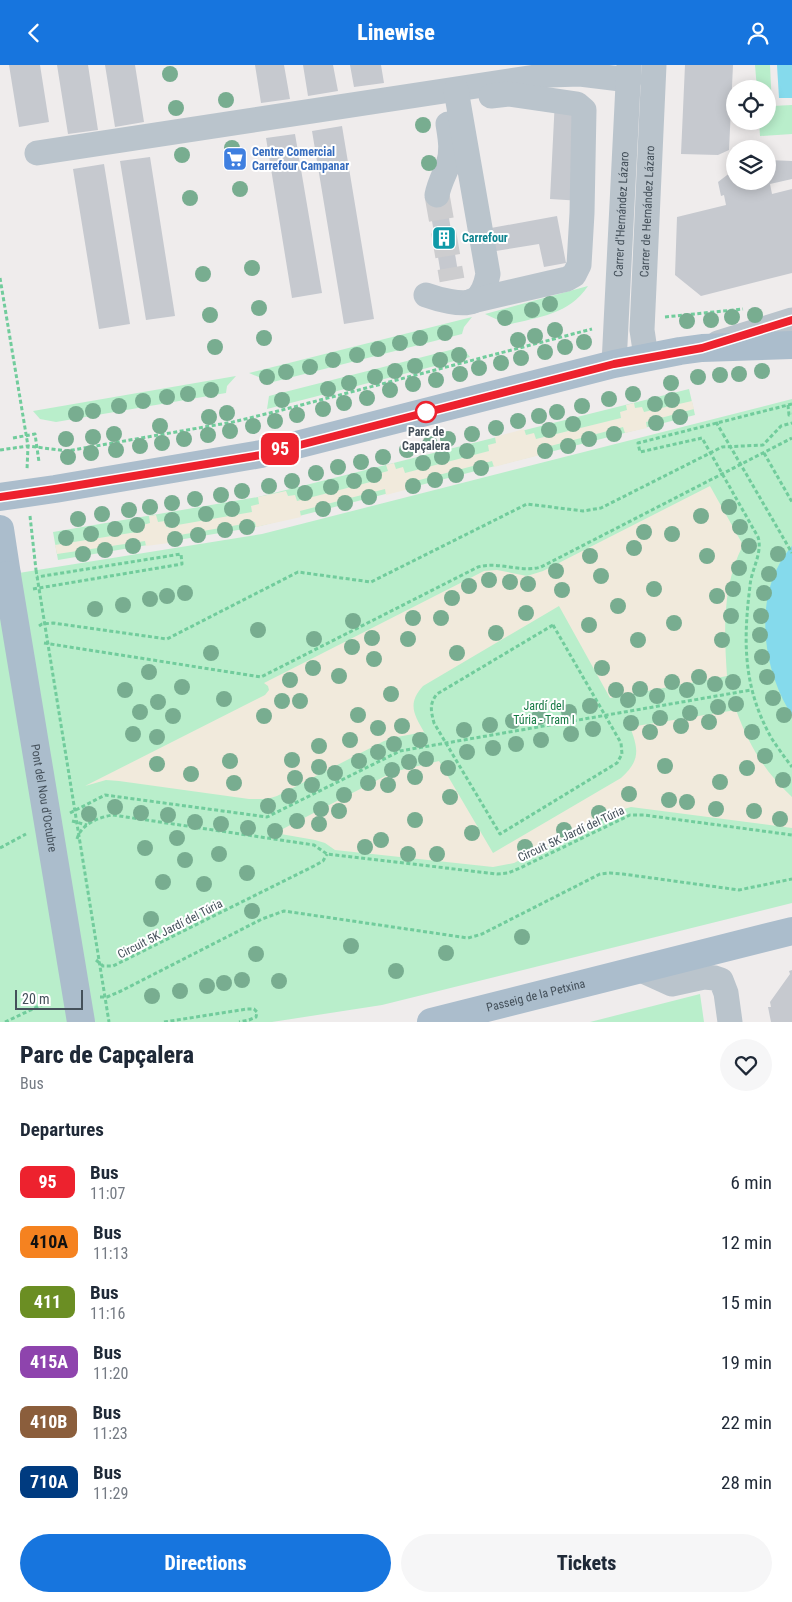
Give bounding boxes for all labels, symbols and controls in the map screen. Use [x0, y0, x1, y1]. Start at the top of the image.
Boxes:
icon: back [20, 19, 48, 47]
icon: person [744, 19, 772, 47]
text: Linewise [357, 20, 435, 45]
map controls [726, 80, 776, 190]
button: locate [726, 80, 776, 130]
button: layers [726, 140, 776, 190]
place label: Centre Comercial Carrefour Campanar [252, 145, 349, 173]
street label: Carrer de Hernández Lázaro [637, 145, 657, 278]
supermarket icon: Centre Comercial Carrefour Campanar [222, 146, 248, 172]
street label: Carrer d'Hernández Lázaro [611, 151, 632, 277]
building icon: Carrefour [431, 225, 457, 251]
place label: Carrefour [462, 231, 508, 245]
marker: Parc de Capçalera [415, 401, 437, 423]
place label: Parc de Capçalera [402, 425, 450, 453]
line badge: 95 [258, 433, 302, 465]
text: 95 [271, 438, 289, 459]
park label: Jardí del Túria - Tram I [513, 699, 575, 727]
street label: Pont del Nou d'Octubre [28, 743, 60, 853]
street label: Circuit 5K Jardí del Túria [516, 803, 627, 865]
street label: Circuit 5K Jardí del Túria [115, 896, 225, 962]
street label: Passeig de la Petxina [485, 976, 587, 1015]
scale bar [15, 987, 82, 1010]
text: 20 m [22, 991, 50, 1007]
button: heart [720, 1039, 772, 1091]
text: Parc de Capçalera [20, 1041, 194, 1069]
text: Bus [20, 1074, 44, 1093]
text: Departures [20, 1118, 104, 1141]
text: Bus [90, 1161, 119, 1184]
text: 95 [38, 1171, 57, 1192]
text: 6 min [730, 1171, 772, 1194]
text: 11:07 [90, 1184, 125, 1203]
text: Bus [93, 1221, 122, 1244]
text: 410A [30, 1231, 68, 1252]
text: 12 min [721, 1231, 772, 1254]
text: 11:13 [93, 1244, 128, 1263]
text: Bus [90, 1281, 119, 1304]
text: 411 [34, 1291, 61, 1312]
text: 15 min [721, 1291, 772, 1314]
text: 11:16 [90, 1304, 125, 1323]
text: Bus [93, 1341, 122, 1364]
text: 415A [30, 1351, 68, 1372]
text: 19 min [721, 1351, 772, 1374]
text: 11:20 [93, 1364, 128, 1383]
text: Bus [92, 1401, 121, 1424]
text: 410B [30, 1411, 67, 1432]
text: 22 min [721, 1411, 772, 1434]
text: 11:23 [92, 1424, 128, 1443]
text: Bus [93, 1461, 122, 1484]
text: 710A [30, 1471, 68, 1492]
text: 28 min [721, 1471, 772, 1494]
text: 11:29 [93, 1484, 128, 1503]
button: Directions [20, 1534, 391, 1592]
button: Tickets [401, 1534, 772, 1592]

